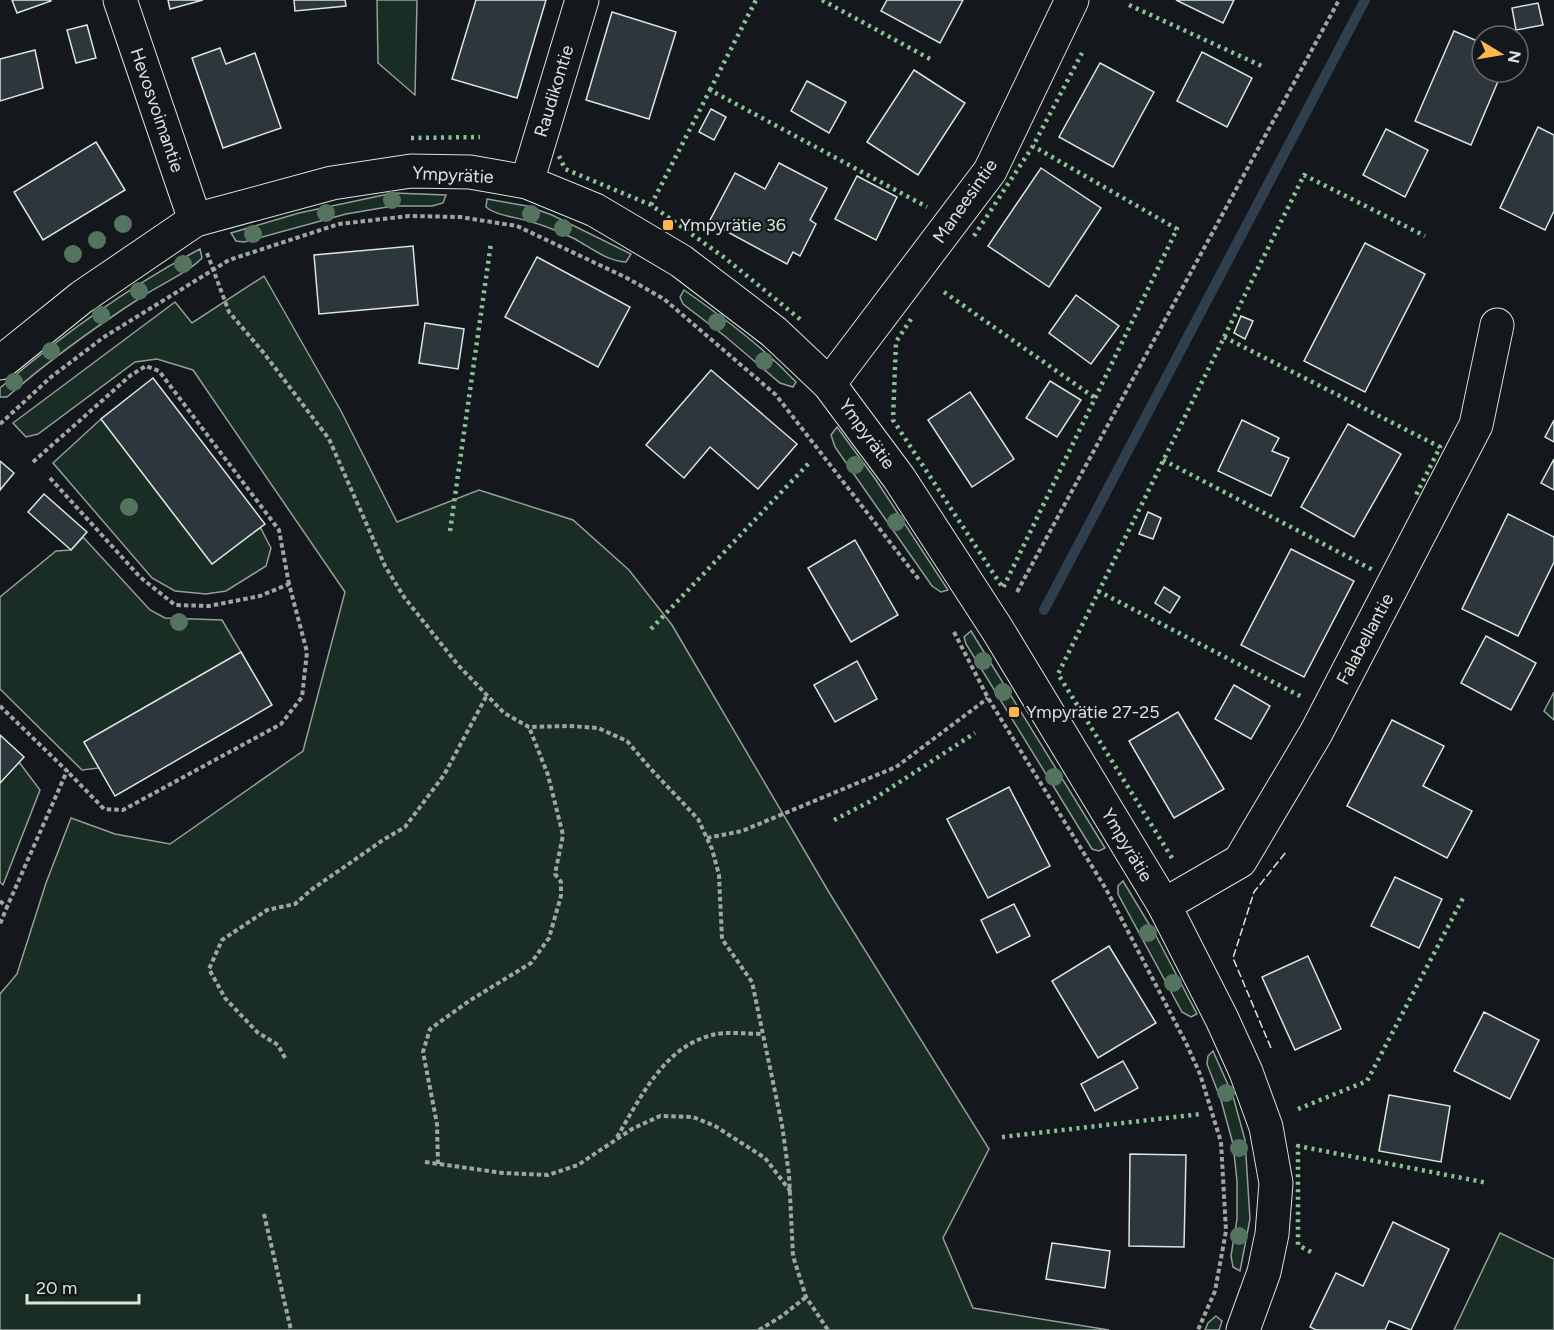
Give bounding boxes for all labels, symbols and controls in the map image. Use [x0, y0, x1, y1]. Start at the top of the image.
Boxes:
north arrow [1470, 24, 1530, 84]
street label: Raudikontie [530, 42, 578, 140]
street label: Hevosvoimantie [125, 45, 189, 175]
text: N [1504, 49, 1525, 65]
street label: Maneesintie [928, 155, 1002, 247]
street label: Ympyrätie [412, 162, 494, 188]
place label: Ympyrätie 36 [680, 214, 786, 236]
marker: Ympyrätie 36 [661, 218, 675, 232]
street label: Ympyrätie [834, 395, 900, 474]
street label: Falabellantie [1332, 589, 1398, 688]
place label: Ympyrätie 27-25 [1026, 701, 1160, 723]
marker: Ympyrätie 27-25 [1007, 705, 1021, 719]
street label: Ympyrätie [1097, 804, 1158, 886]
scale bar [27, 1267, 140, 1305]
text: 20 m [36, 1277, 77, 1299]

